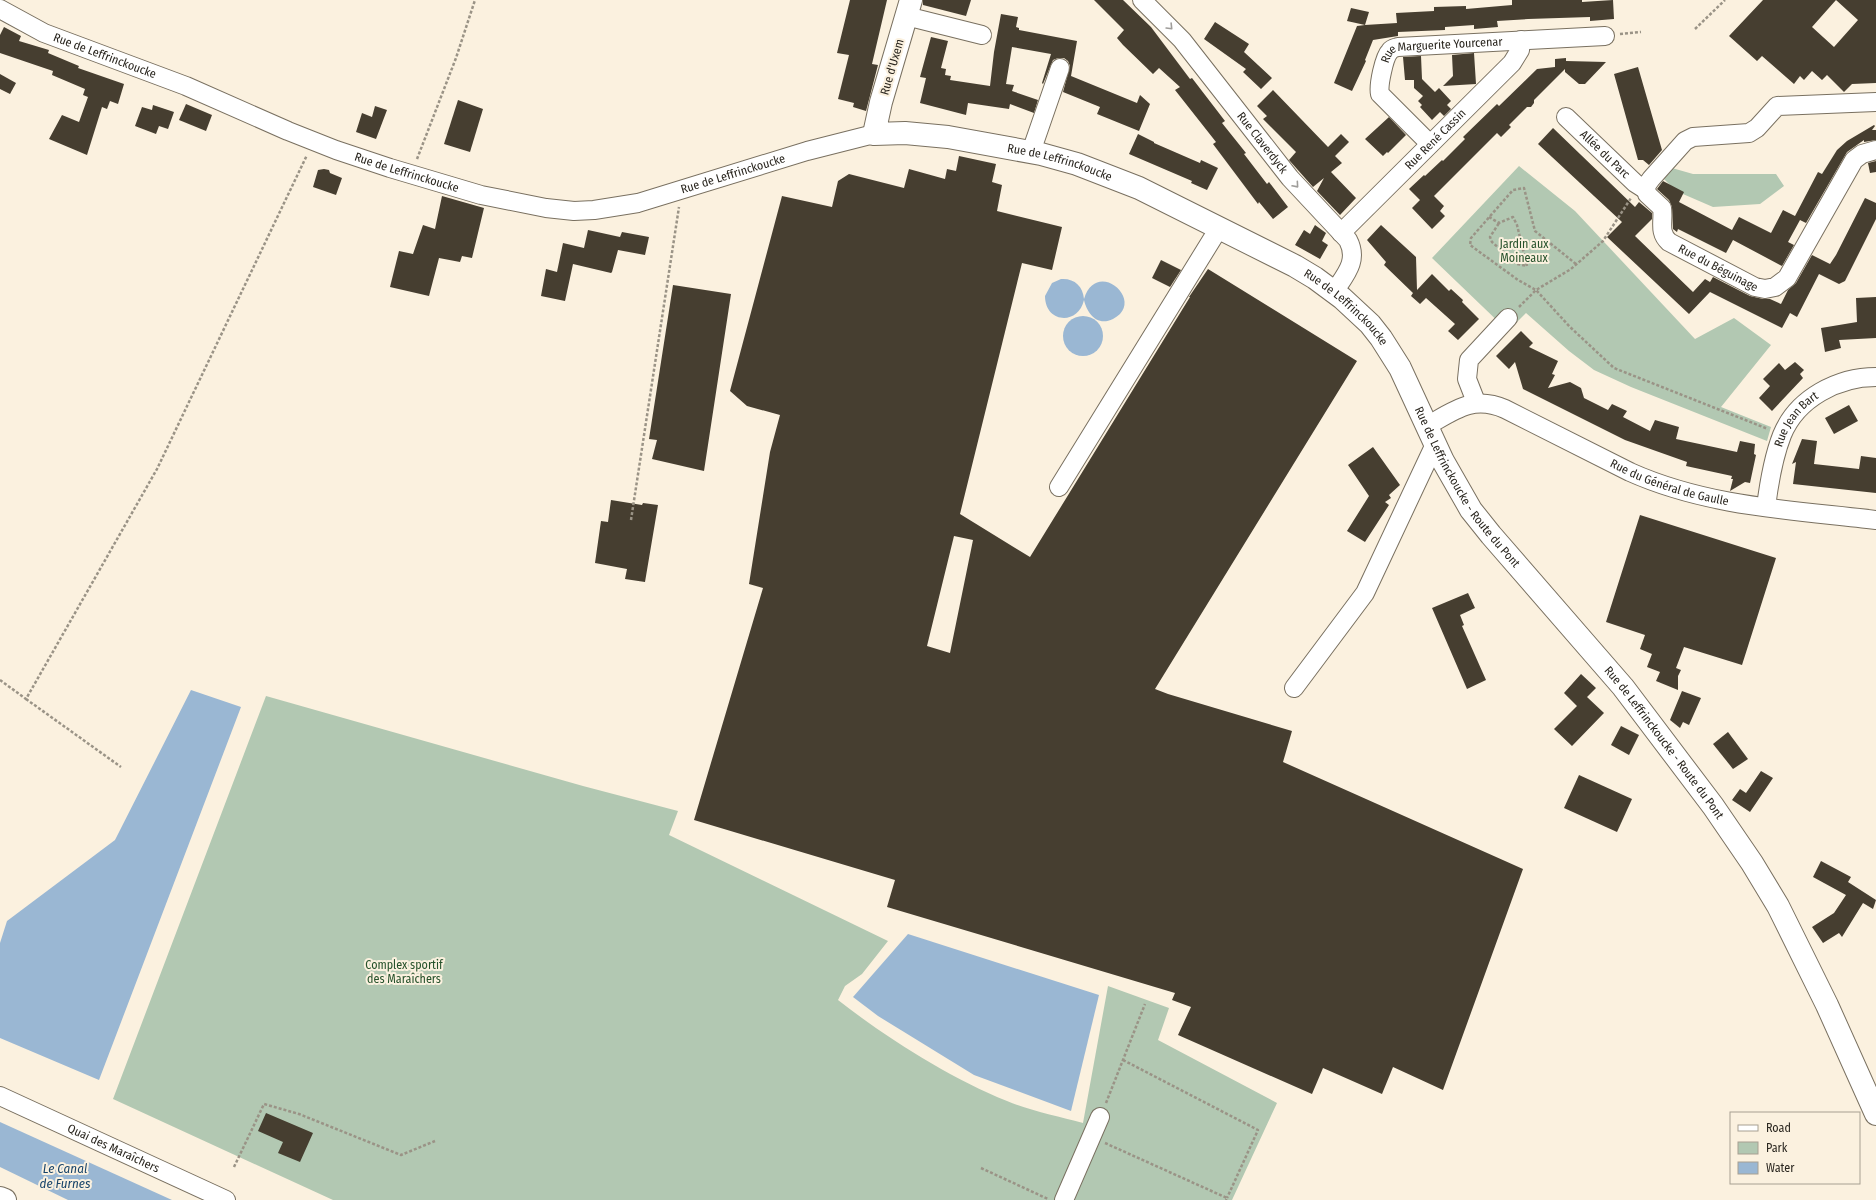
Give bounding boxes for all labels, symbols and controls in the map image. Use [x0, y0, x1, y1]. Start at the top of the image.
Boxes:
one-way arrow [1165, 22, 1173, 30]
street label: Rue de Leffrinckoucke [52, 30, 158, 81]
street label: Rue Marguerite Yourcenar [1378, 34, 1504, 65]
street label: Rue d'Uxem [877, 37, 907, 97]
street label: Rue René Cassin [1402, 106, 1469, 172]
street label: Rue Claverdyck [1234, 109, 1291, 176]
street label: Allée du Parc [1577, 127, 1633, 181]
street label: Rue de Leffrinckoucke [1006, 141, 1114, 184]
street label: Rue de Leffrinckoucke [353, 150, 461, 195]
street label: Rue de Leffrinckoucke [679, 151, 787, 196]
one-way arrow [1291, 180, 1299, 188]
park label: Jardin aux Moineaux [1499, 237, 1549, 265]
street label: Rue du Béguinage [1676, 241, 1760, 294]
street label: Rue de Leffrinckoucke [1301, 266, 1391, 348]
street label: Rue Jean Bart [1771, 389, 1821, 449]
street label: Rue de Leffrinckoucke - Route du Pont [1412, 404, 1523, 570]
street label: Rue du Général de Gaulle [1608, 456, 1730, 508]
street label: Rue de Leffrinckoucke - Route du Pont [1601, 664, 1727, 822]
park label: Complex sportif des Maraîchers [365, 958, 444, 986]
legend [1730, 1112, 1860, 1184]
street label: Quai des Maraîchers [65, 1121, 162, 1175]
text: Road [1766, 1121, 1791, 1135]
text: Park [1766, 1141, 1788, 1155]
water label: Le Canal de Furnes [40, 1161, 91, 1191]
text: Water [1766, 1161, 1795, 1175]

